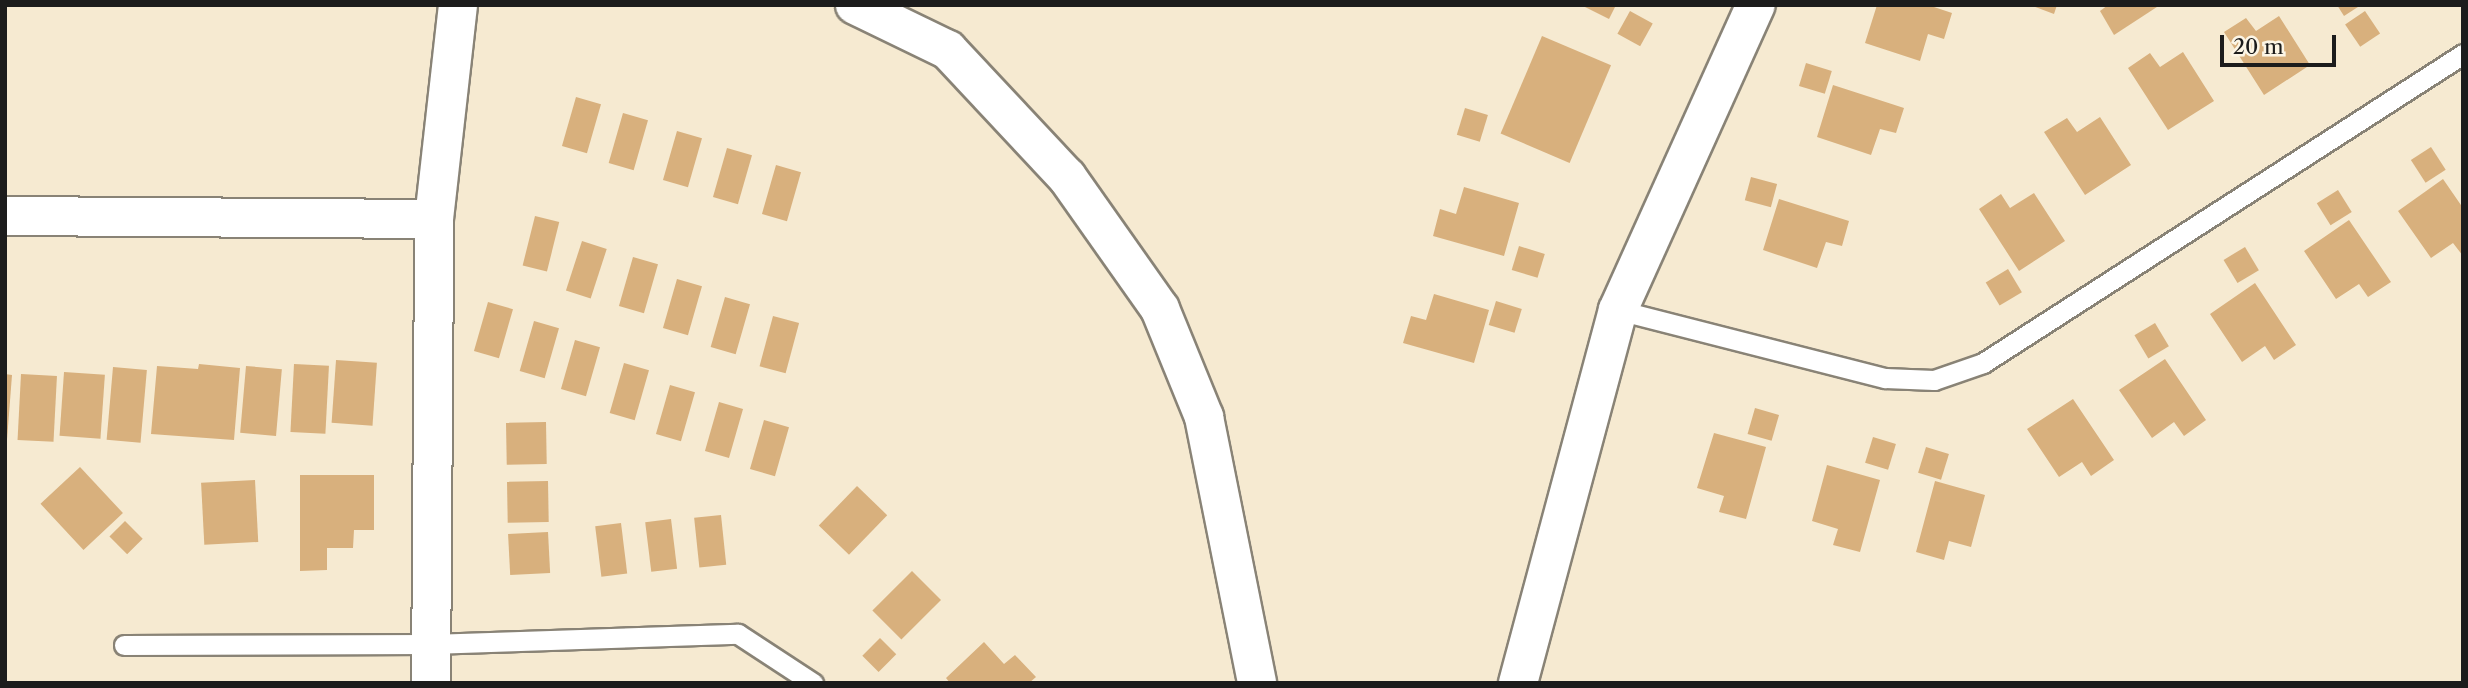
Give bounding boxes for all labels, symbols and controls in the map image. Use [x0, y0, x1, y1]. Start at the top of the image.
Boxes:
scale bar [2223, 21, 2338, 65]
text: 20 m [2233, 34, 2284, 59]

